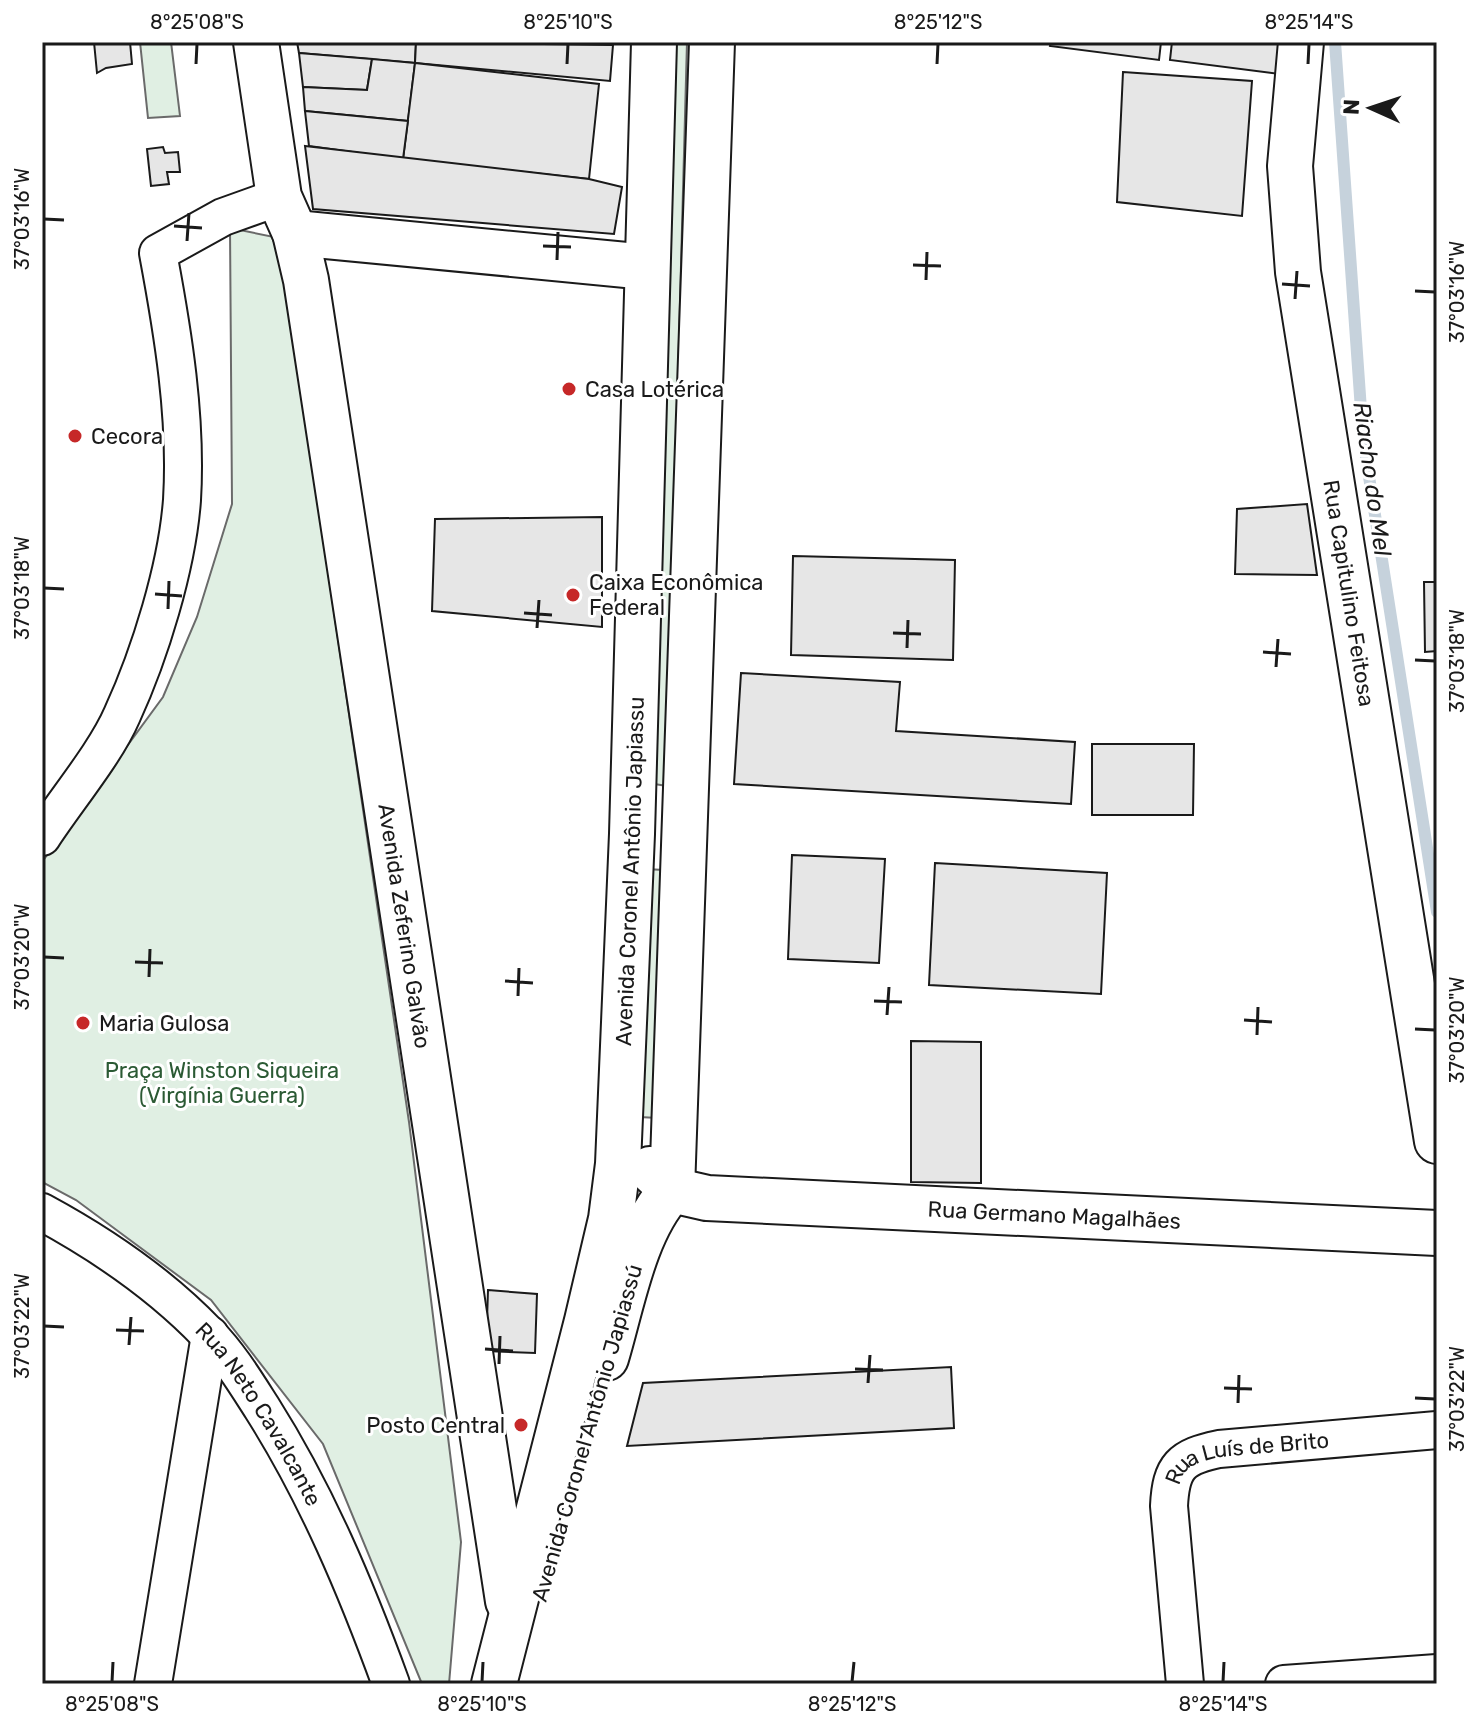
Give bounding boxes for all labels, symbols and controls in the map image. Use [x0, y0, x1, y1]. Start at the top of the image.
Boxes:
text: 8°25'08"S [150, 10, 244, 34]
text: 8°25'10"S [523, 10, 613, 34]
text: 8°25'12"S [894, 10, 982, 34]
text: 8°25'14"S [1265, 10, 1353, 34]
north arrow [1331, 68, 1411, 148]
text: N [1338, 98, 1365, 116]
text: 37°03'16"W [10, 168, 34, 270]
text: 37°03'16"W [1445, 241, 1469, 343]
place label: Casa Lotérica [585, 376, 724, 403]
marker: Casa Lotérica [560, 380, 578, 398]
water label: Riacho do Mel [1347, 400, 1397, 559]
place label: Cecora [91, 423, 163, 450]
marker: Cecora [66, 427, 84, 445]
street label: Rua Capitulino Feitosa [1318, 478, 1381, 708]
text: 37°03'18"W [10, 536, 34, 640]
place label: Caixa Econômica Federal [589, 569, 764, 621]
marker: Caixa Econômica Federal [564, 586, 582, 604]
text: 37°03'18"W [1445, 609, 1469, 713]
street label: Avenida Coronel Antônio Japiassu [610, 696, 649, 1046]
street label: Avenida Zeferino Galvão [373, 802, 437, 1050]
text: 37°03'20"W [10, 903, 34, 1011]
text: 37°03'20"W [1445, 976, 1469, 1084]
place label: Maria Gulosa [99, 1010, 229, 1037]
marker: Maria Gulosa [74, 1014, 92, 1032]
park label: Praça Winston Siqueira (Virgínia Guerra) [105, 1057, 339, 1109]
street label: Rua Germano Magalhães [927, 1195, 1181, 1234]
street label: Avenida Coronel Antônio Japiassú [526, 1261, 648, 1605]
text: 37°03'22"W [10, 1273, 34, 1379]
street label: Rua Neto Cavalcante [190, 1316, 328, 1510]
text: 37°03'22"W [1445, 1346, 1469, 1452]
place label: Posto Central [366, 1412, 505, 1439]
marker: Posto Central [512, 1416, 530, 1434]
street label: Rua Luís de Brito [1159, 1426, 1330, 1488]
text: 8°25'08"S [65, 1692, 159, 1716]
text: 8°25'10"S [437, 1692, 527, 1716]
text: 8°25'12"S [808, 1692, 896, 1716]
text: 8°25'14"S [1179, 1692, 1267, 1716]

